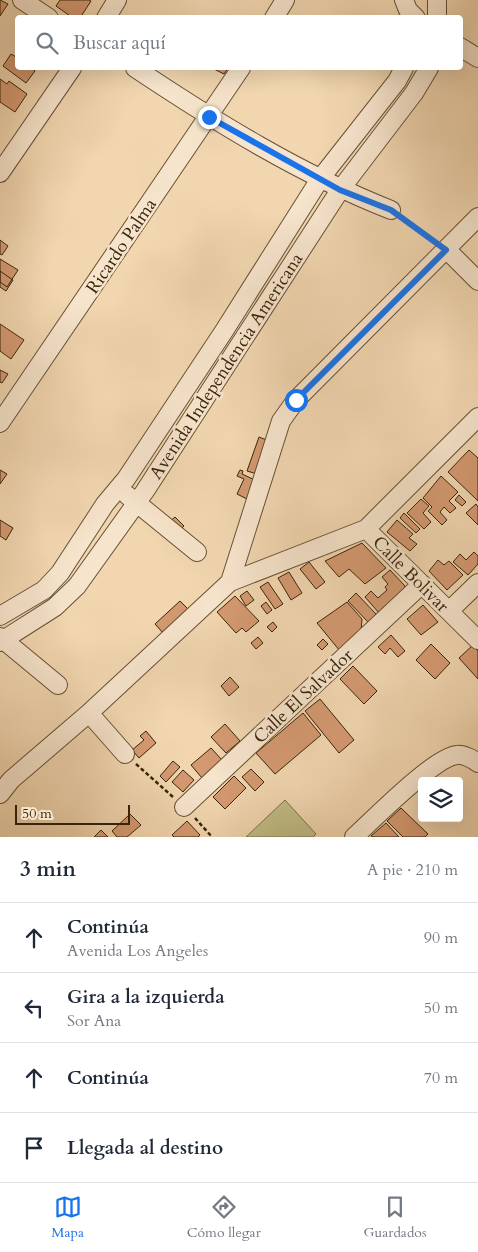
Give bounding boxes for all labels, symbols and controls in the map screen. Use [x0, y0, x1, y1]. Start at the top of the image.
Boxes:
search box [15, 15, 463, 70]
icon: search [33, 29, 61, 57]
text: Buscar aquí [73, 30, 166, 56]
route end [198, 106, 221, 129]
street label: Ricardo Palma [80, 193, 163, 299]
street label: Avenida Independencia Americana [144, 248, 309, 484]
route start [285, 389, 308, 412]
street label: Calle Bolivar [367, 531, 455, 618]
street label: Calle El Salvador [248, 643, 359, 749]
map controls [418, 777, 463, 822]
button: layers [418, 777, 463, 822]
scale bar [15, 802, 130, 825]
text: 50 m [22, 804, 52, 823]
text: 3 min [20, 855, 76, 884]
text: A pie · 210 m [367, 859, 458, 881]
text: Continúa [67, 914, 149, 940]
icon: ahead [20, 924, 48, 952]
text: 90 m [424, 927, 458, 949]
text: Avenida Los Angeles [67, 940, 208, 962]
text: Gira a la izquierda [67, 984, 225, 1010]
icon: left [20, 994, 48, 1022]
text: 50 m [424, 997, 458, 1019]
text: Sor Ana [67, 1010, 121, 1032]
icon: ahead [20, 1064, 48, 1092]
text: Continúa [67, 1065, 149, 1091]
text: 70 m [424, 1067, 458, 1089]
icon: arrive [20, 1134, 48, 1162]
text: Llegada al destino [67, 1135, 223, 1161]
tab: Mapa [51, 1193, 84, 1242]
tab: Cómo llegar [187, 1193, 261, 1242]
tab: Guardados [363, 1193, 427, 1242]

